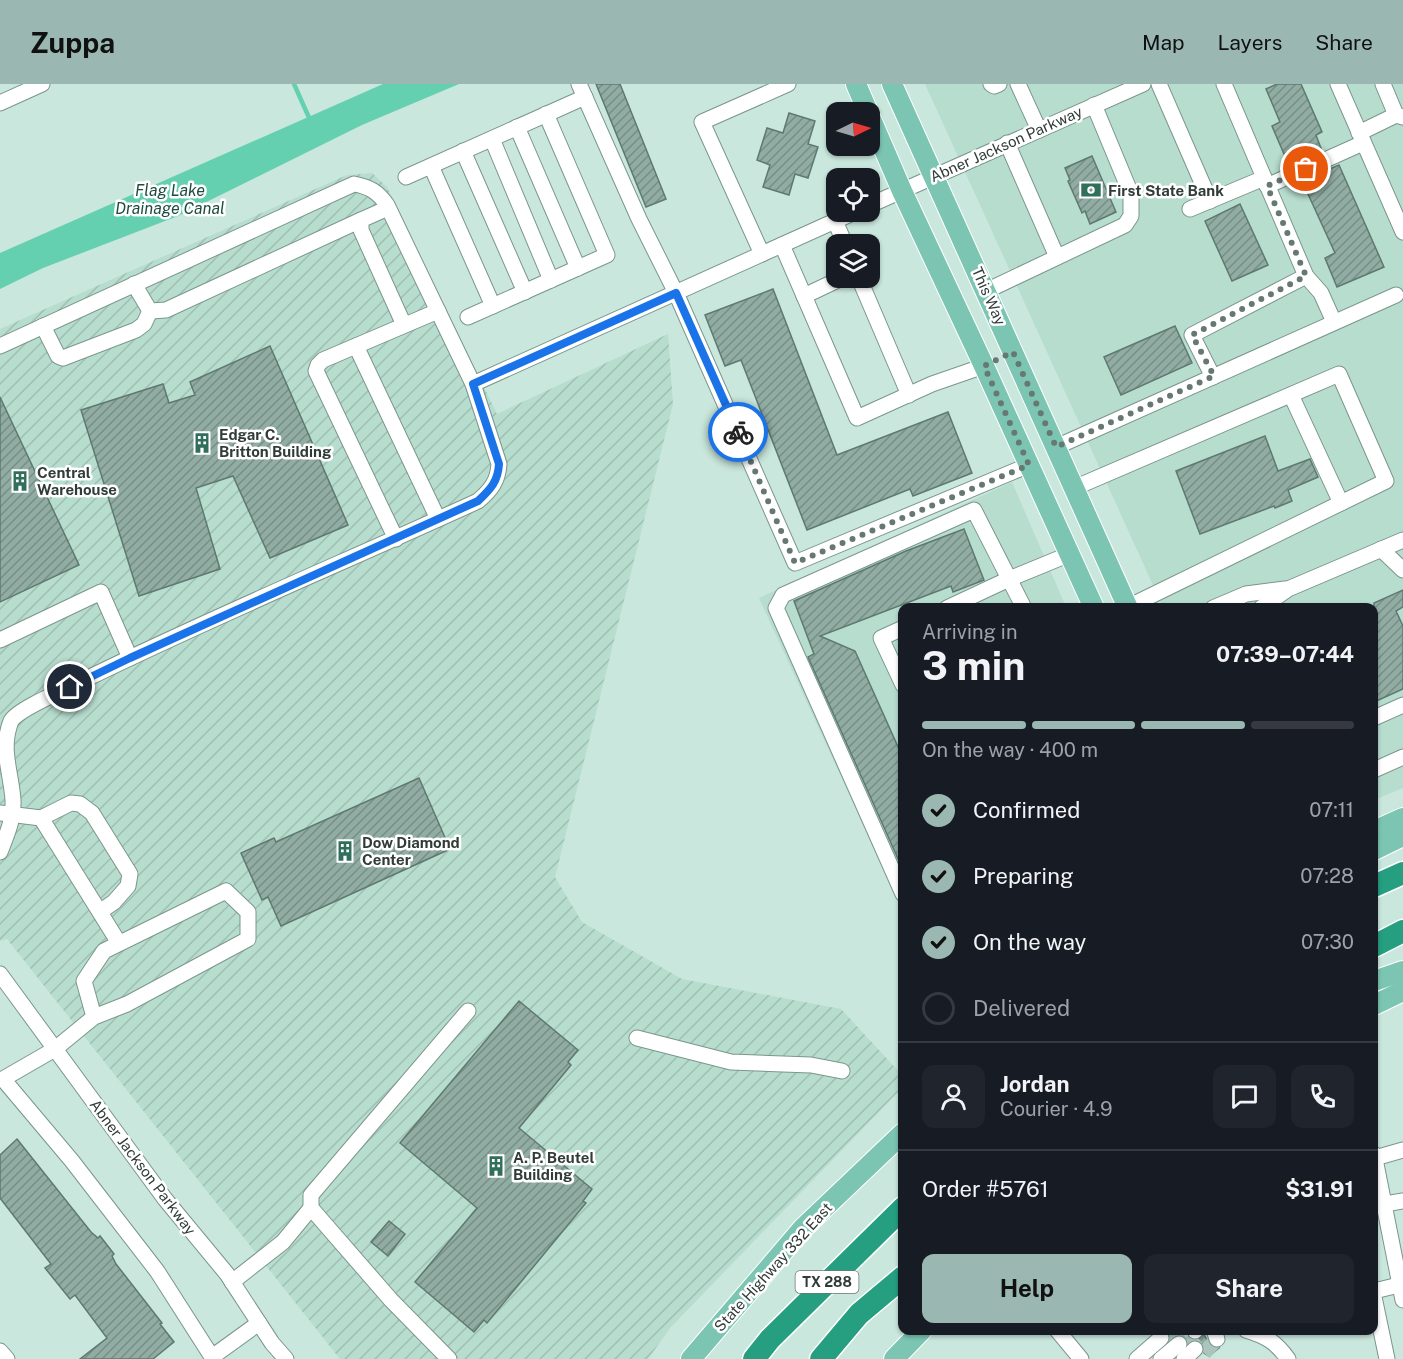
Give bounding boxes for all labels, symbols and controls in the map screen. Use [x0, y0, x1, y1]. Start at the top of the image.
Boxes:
text: Zuppa [30, 26, 115, 59]
text: Map [1142, 30, 1185, 55]
text: Layers [1218, 30, 1282, 55]
text: Share [1315, 30, 1373, 55]
north arrow [826, 102, 880, 156]
map controls [826, 102, 880, 288]
street label: Abner Jackson Parkway [927, 103, 1085, 185]
pin [1280, 143, 1331, 194]
icon: bag [1289, 152, 1322, 185]
button: locate [826, 168, 880, 222]
bank icon: First State Bank [1079, 178, 1103, 202]
water label: Flag Lake Drainage Canal [115, 181, 225, 218]
place label: First State Bank [1108, 182, 1224, 199]
button: layers [826, 234, 880, 288]
street label: This Way [969, 264, 1009, 328]
courier [708, 402, 768, 462]
icon: bike [722, 416, 755, 449]
place label: Edgar C. Britton Building [219, 426, 332, 460]
building icon: Edgar C. Britton Building [190, 431, 214, 455]
place label: Central Warehouse [37, 464, 117, 498]
building icon: Central Warehouse [8, 469, 32, 493]
text: Arriving in [922, 620, 1017, 644]
text: 07:39–07:44 [1216, 641, 1354, 667]
text: 3 min [922, 643, 1025, 689]
pin [44, 661, 95, 712]
icon: home [53, 670, 86, 703]
text: On the way · 400 m [922, 738, 1098, 762]
icon: check [922, 794, 955, 827]
text: Confirmed [973, 797, 1080, 823]
text: 07:11 [1309, 798, 1354, 822]
place label: Dow Diamond Center [362, 834, 460, 868]
building icon: Dow Diamond Center [333, 839, 357, 863]
icon: check [922, 860, 955, 893]
text: Preparing [973, 863, 1074, 889]
text: 07:28 [1300, 864, 1354, 888]
icon: check [922, 926, 955, 959]
text: On the way [973, 929, 1086, 955]
text: 07:30 [1301, 930, 1354, 954]
text: Delivered [973, 995, 1070, 1021]
button: person [922, 1065, 985, 1128]
button: chat [1213, 1065, 1276, 1128]
button: phone [1291, 1065, 1354, 1128]
text: Jordan [1000, 1071, 1069, 1097]
street label: Abner Jackson Parkway [87, 1096, 199, 1238]
text: Courier · 4.9 [1000, 1097, 1112, 1121]
place label: A. P. Beutel Building [513, 1149, 594, 1183]
building icon: A. P. Beutel Building [484, 1154, 508, 1178]
text: Order #5761 [922, 1176, 1049, 1202]
text: $31.91 [1285, 1176, 1354, 1202]
street label: State Highway 332 East [711, 1199, 835, 1335]
button: Help [922, 1254, 1132, 1323]
button: Share [1144, 1254, 1354, 1323]
road number: TX 288 [796, 1271, 858, 1293]

